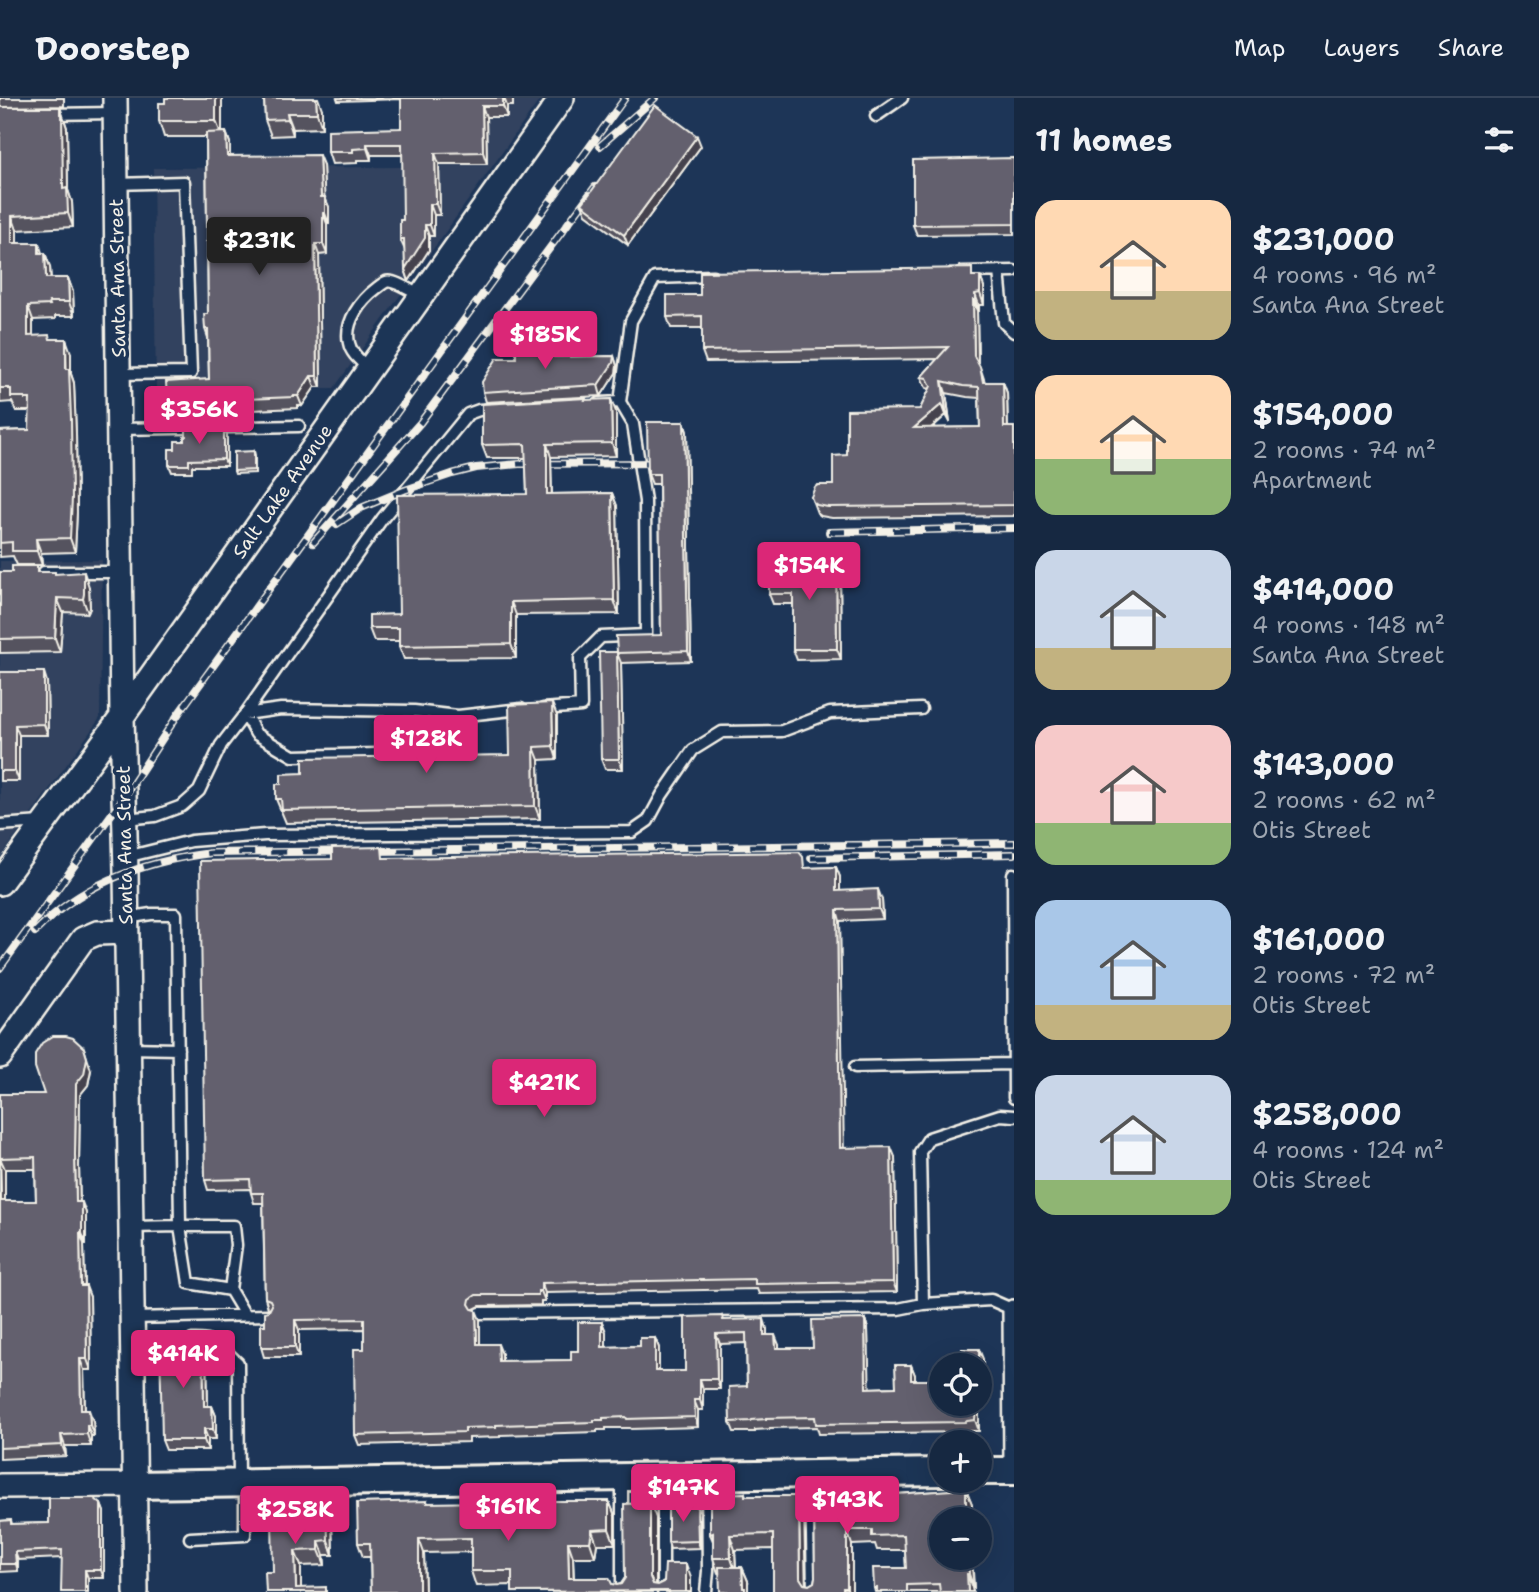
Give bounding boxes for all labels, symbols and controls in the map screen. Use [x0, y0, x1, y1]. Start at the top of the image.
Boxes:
text: Doorstep [35, 26, 190, 71]
text: Map [1234, 32, 1285, 64]
text: Layers [1323, 32, 1400, 64]
text: Share [1438, 32, 1504, 64]
text: 11 homes [1035, 120, 1172, 161]
icon: filters [1480, 121, 1518, 159]
street label: Santa Ana Street [104, 198, 131, 358]
pin: $231K [210, 218, 308, 277]
text: $231,000 [1252, 219, 1395, 260]
text: $231K [223, 225, 295, 255]
icon: home [1091, 228, 1175, 312]
text: 4 rooms · 96 m² [1252, 260, 1437, 290]
text: Santa Ana Street [1252, 290, 1445, 320]
pin: $185K [496, 312, 594, 371]
text: $185K [509, 319, 581, 349]
pin: $356K [150, 386, 248, 446]
text: $356K [160, 394, 238, 424]
text: $154,000 [1252, 394, 1393, 435]
icon: home [1091, 403, 1175, 487]
street label: Salt Lake Avenue [227, 419, 338, 564]
text: 2 rooms · 74 m² [1252, 435, 1436, 465]
text: Apartment [1252, 465, 1372, 495]
pin: $154K [760, 542, 858, 602]
text: $154K [773, 550, 845, 580]
text: $414,000 [1252, 569, 1394, 610]
icon: home [1091, 578, 1175, 662]
text: 4 rooms · 148 m² [1252, 610, 1445, 640]
text: Santa Ana Street [1252, 640, 1445, 670]
pin: $128K [377, 716, 475, 775]
text: $128K [390, 723, 462, 753]
text: $143,000 [1252, 744, 1394, 785]
icon: home [1091, 753, 1175, 837]
street label: Santa Ana Street [111, 765, 138, 925]
text: 2 rooms · 62 m² [1252, 785, 1436, 815]
text: Otis Street [1252, 815, 1371, 845]
text: $161,000 [1252, 919, 1386, 960]
icon: home [1091, 928, 1175, 1012]
text: 2 rooms · 72 m² [1252, 960, 1435, 990]
text: Otis Street [1252, 990, 1371, 1020]
pin: $421K [495, 1060, 593, 1119]
text: $421K [508, 1067, 580, 1097]
text: $258,000 [1252, 1094, 1402, 1135]
icon: home [1091, 1103, 1175, 1187]
text: 4 rooms · 124 m² [1252, 1135, 1444, 1165]
text: Otis Street [1252, 1165, 1371, 1195]
pin: $414K [134, 1330, 232, 1390]
text: $414K [147, 1338, 219, 1368]
map controls [929, 1353, 992, 1570]
button: locate [929, 1353, 992, 1416]
button: + [929, 1430, 992, 1493]
pin: $147K [634, 1464, 732, 1524]
text: $147K [647, 1472, 719, 1502]
pin: $143K [798, 1476, 896, 1536]
pin: $161K [459, 1484, 557, 1543]
text: $143K [811, 1484, 883, 1514]
pin: $258K [246, 1486, 344, 1546]
text: $161K [475, 1491, 541, 1521]
text: $258K [256, 1494, 334, 1524]
button: − [929, 1507, 992, 1570]

